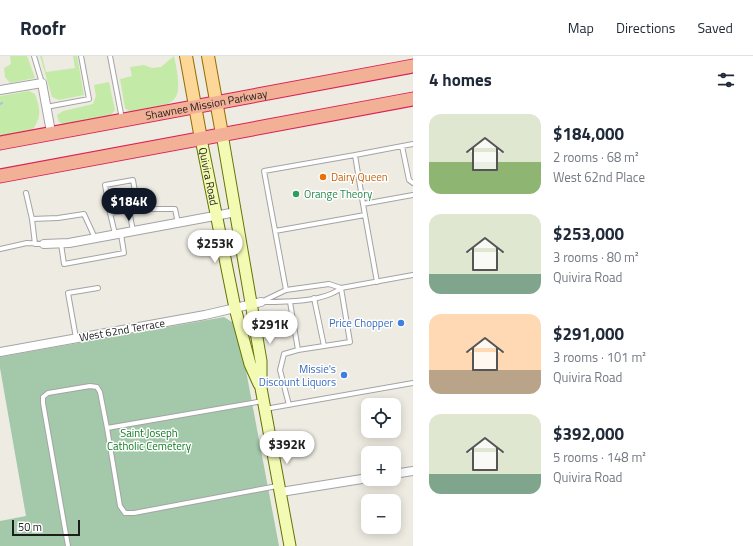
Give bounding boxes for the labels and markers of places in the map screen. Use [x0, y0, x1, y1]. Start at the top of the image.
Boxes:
place label: Dairy Queen [331, 169, 388, 185]
marker: Dairy Queen [318, 172, 328, 182]
place label: Orange Theory [304, 186, 373, 202]
pin: $184K [101, 188, 157, 222]
marker: Orange Theory [291, 189, 301, 199]
pin: $253K [187, 230, 243, 264]
pin: $291K [242, 311, 298, 345]
place label: Price Chopper [329, 315, 393, 331]
marker: Price Chopper [396, 318, 406, 328]
place label: Missie's Discount Liquors [259, 361, 336, 390]
marker: Missie's Discount Liquors [339, 370, 349, 380]
pin: $392K [259, 431, 315, 465]

